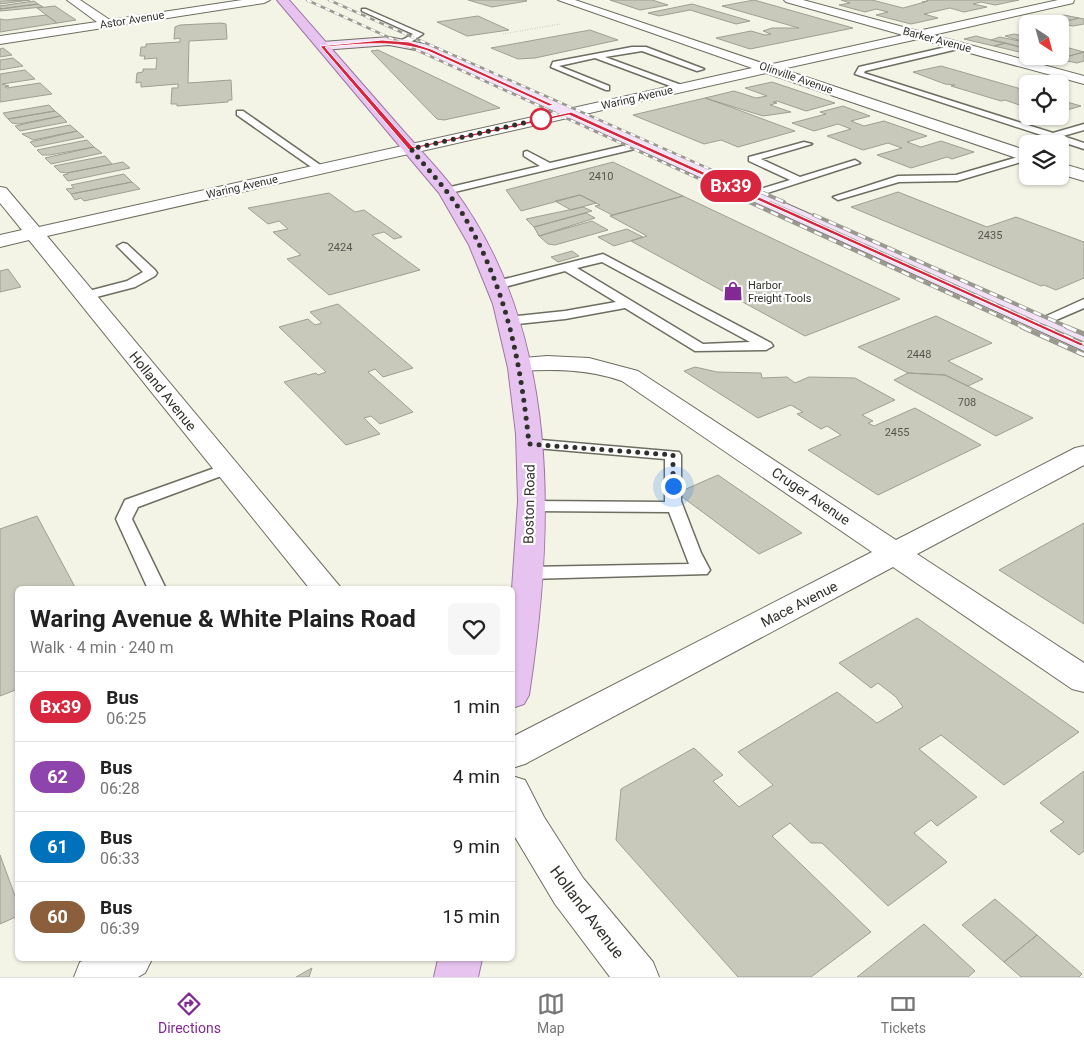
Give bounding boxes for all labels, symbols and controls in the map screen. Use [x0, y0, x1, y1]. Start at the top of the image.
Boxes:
street label: Astor Avenue [99, 8, 165, 32]
north arrow [1019, 15, 1069, 65]
map controls [1019, 15, 1069, 185]
street label: Barker Avenue [901, 25, 973, 55]
street label: Olinville Avenue [758, 59, 835, 97]
button: locate [1019, 75, 1069, 125]
street label: Waring Avenue [600, 83, 674, 113]
unlabelled marker [530, 108, 552, 130]
button: layers [1019, 135, 1069, 185]
house number: 2410 [589, 170, 613, 183]
line badge: Bx39 [696, 170, 766, 202]
street label: Waring Avenue [205, 172, 279, 202]
text: Bx39 [710, 175, 752, 196]
house number: 2435 [978, 229, 1002, 242]
house number: 2424 [328, 241, 352, 254]
place label: Harbor Freight Tools [748, 279, 812, 305]
shop icon: Harbor Freight Tools [722, 280, 744, 302]
street label: Holland Avenue [126, 348, 200, 434]
house number: 2448 [907, 348, 931, 361]
house number: 708 [958, 396, 976, 409]
house number: 2455 [885, 426, 909, 439]
street label: Boston Road [520, 464, 538, 544]
street label: Cruger Avenue [769, 464, 853, 528]
your location [661, 474, 686, 499]
street label: Mace Avenue [758, 578, 840, 630]
button: heart [448, 603, 500, 655]
text: Waring Avenue & White Plains Road [30, 605, 416, 633]
text: Walk · 4 min · 240 m [30, 638, 174, 657]
text: Bus [106, 686, 139, 709]
text: 1 min [453, 695, 500, 718]
text: Bx39 [40, 696, 81, 717]
text: 06:25 [106, 709, 146, 728]
text: Bus [100, 756, 133, 779]
text: 4 min [453, 765, 500, 788]
text: 62 [47, 766, 68, 787]
text: 06:28 [100, 779, 140, 798]
text: Bus [100, 826, 133, 849]
text: 9 min [453, 835, 500, 858]
text: 61 [47, 836, 68, 857]
text: 06:33 [100, 849, 140, 868]
street label: Holland Avenue [546, 862, 628, 962]
text: Bus [100, 896, 133, 919]
text: 15 min [442, 905, 500, 928]
text: 60 [47, 906, 68, 927]
text: 06:39 [100, 919, 140, 938]
tab: Directions [158, 990, 221, 1036]
tab: Map [537, 990, 565, 1036]
tab: Tickets [881, 990, 926, 1036]

